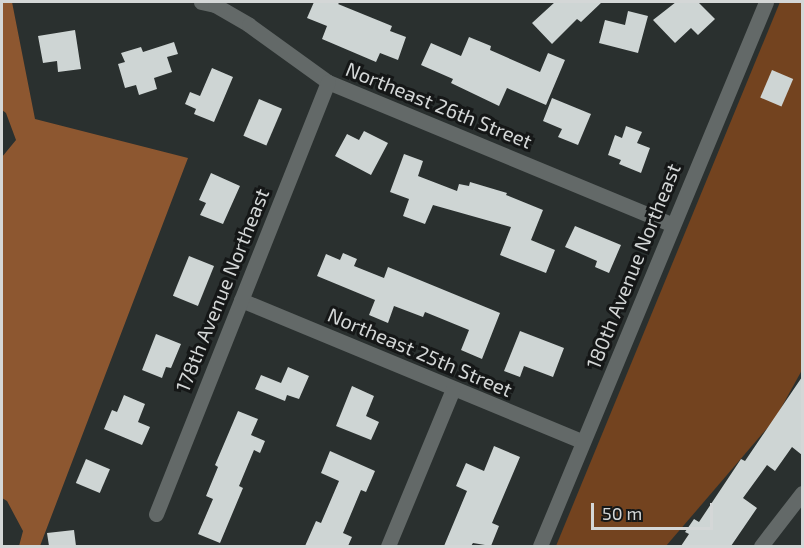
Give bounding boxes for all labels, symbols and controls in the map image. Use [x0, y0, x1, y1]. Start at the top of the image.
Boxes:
street label: Northeast 26th Street [342, 57, 536, 153]
street label: 180th Avenue Northeast [581, 160, 685, 372]
street label: 178th Avenue Northeast [170, 185, 274, 395]
street label: Northeast 25th Street [324, 302, 516, 402]
scale bar [594, 491, 716, 529]
text: 50 m [602, 502, 642, 524]

